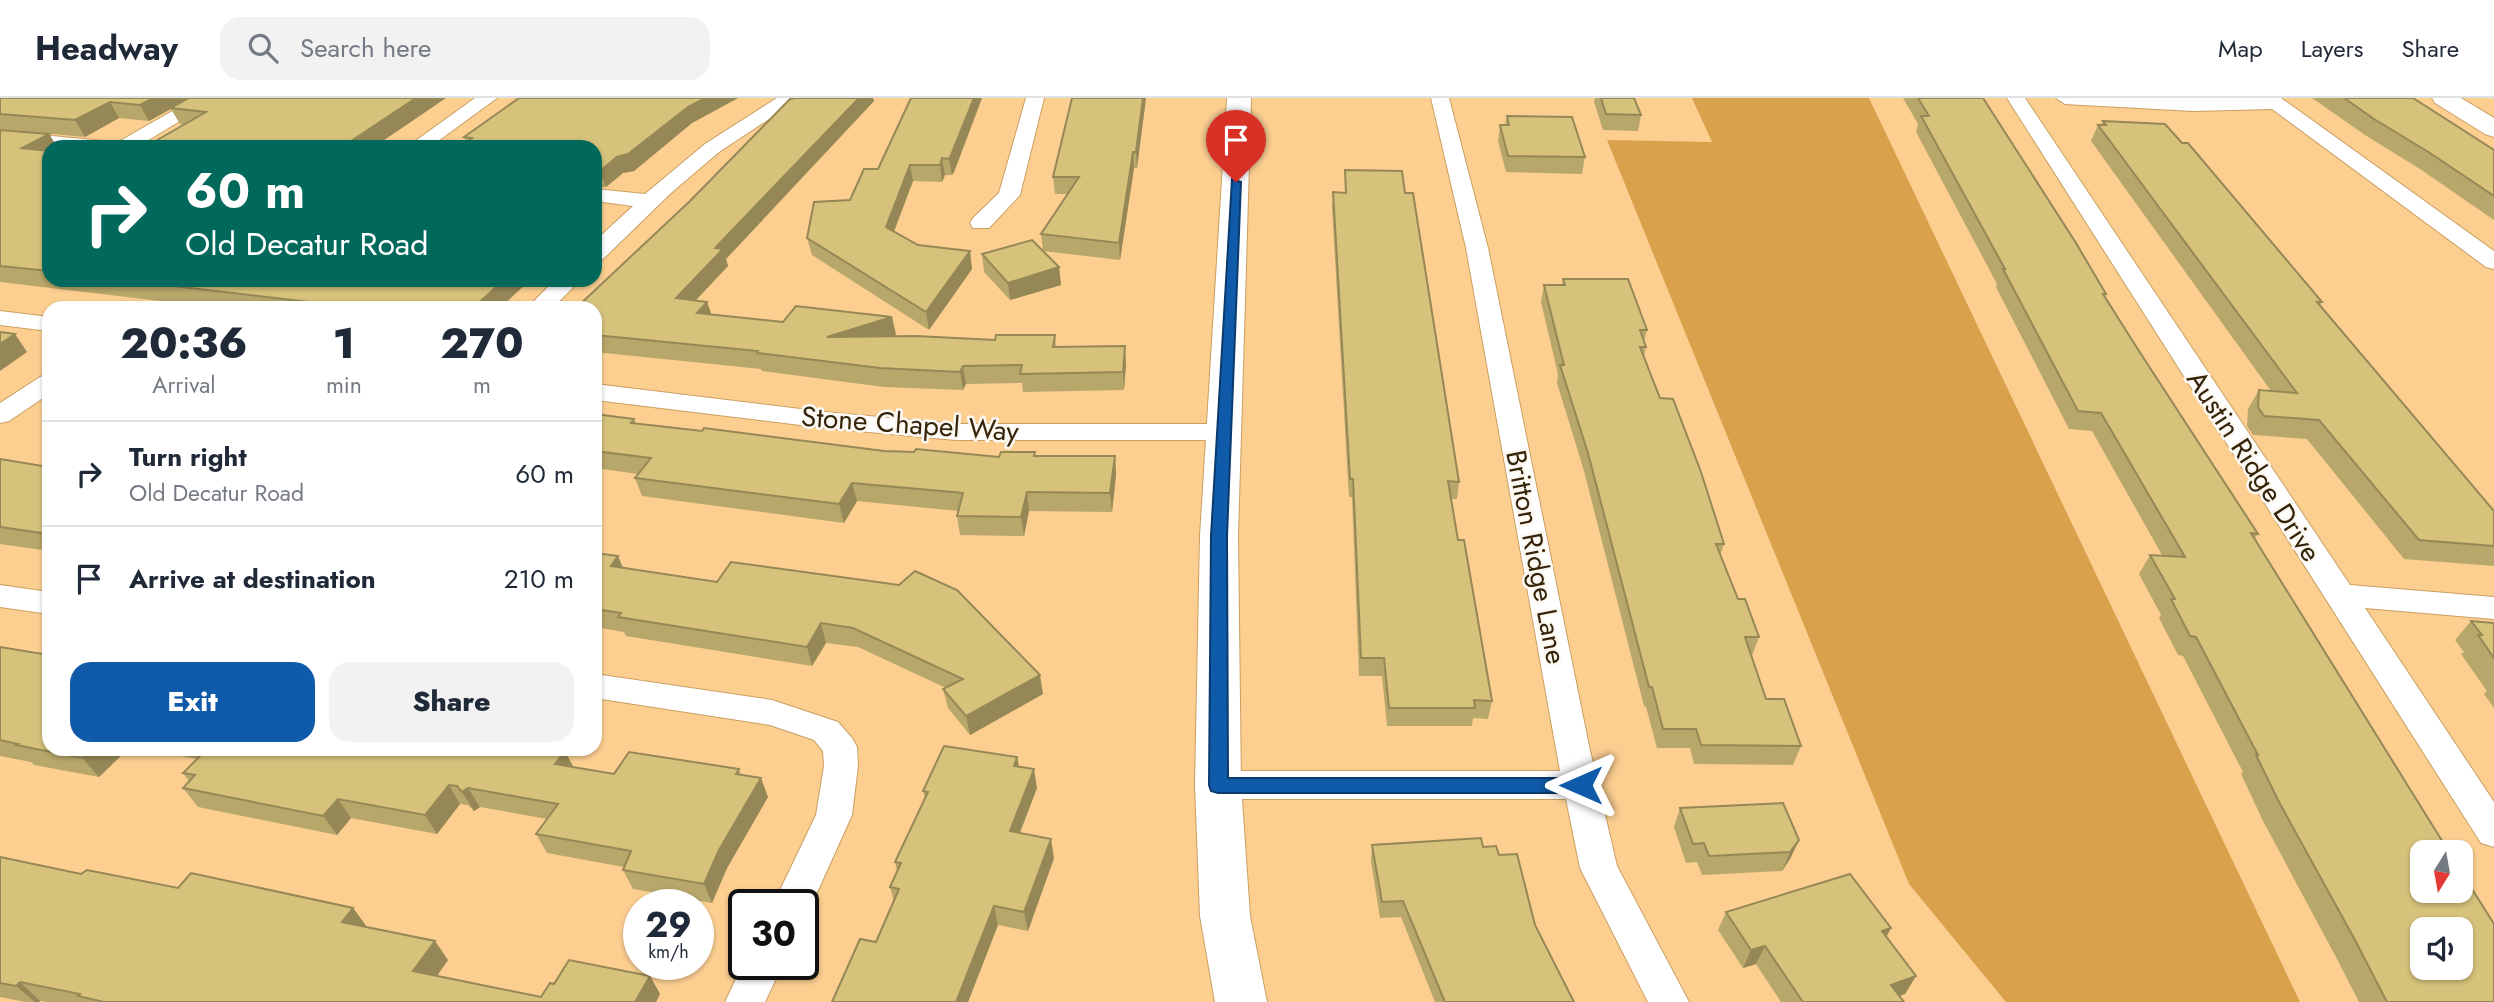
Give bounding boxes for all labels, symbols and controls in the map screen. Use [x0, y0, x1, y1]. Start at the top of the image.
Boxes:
search box [220, 17, 710, 80]
text: Headway [35, 25, 178, 72]
icon: search [244, 29, 282, 67]
text: Search here [300, 29, 431, 67]
text: Map [2218, 31, 2263, 66]
text: Layers [2301, 31, 2363, 66]
text: Share [2401, 31, 2459, 66]
pin [1206, 110, 1266, 182]
icon: arrive [1217, 121, 1255, 159]
text: 60 m [185, 156, 305, 226]
icon: right [70, 168, 161, 259]
text: Old Decatur Road [185, 221, 429, 267]
text: 20:36 [120, 313, 248, 374]
text: 1 [333, 313, 355, 374]
text: 270 [440, 313, 524, 374]
street label: Austin Ridge Drive [2177, 362, 2331, 570]
text: Arrival [152, 368, 216, 402]
text: min [326, 368, 362, 402]
text: m [473, 368, 491, 402]
street label: Stone Chapel Way [800, 396, 1021, 452]
text: Turn right [129, 438, 247, 476]
street label: Britton Ridge Lane [1495, 446, 1577, 668]
icon: right [70, 455, 108, 493]
text: 60 m [515, 455, 574, 493]
text: Old Decatur Road [129, 476, 304, 510]
icon: arrive [70, 560, 108, 598]
text: Arrive at destination [129, 560, 376, 598]
text: 210 m [504, 560, 574, 598]
button: Exit [70, 662, 315, 742]
button: Share [329, 662, 574, 742]
position arrow [1544, 748, 1618, 822]
north arrow [2410, 840, 2473, 903]
map controls [2410, 840, 2473, 980]
speed limit sign: 30 [728, 889, 819, 980]
text: 29 [645, 900, 692, 950]
button: sound [2410, 917, 2473, 980]
text: km/h [648, 939, 689, 965]

